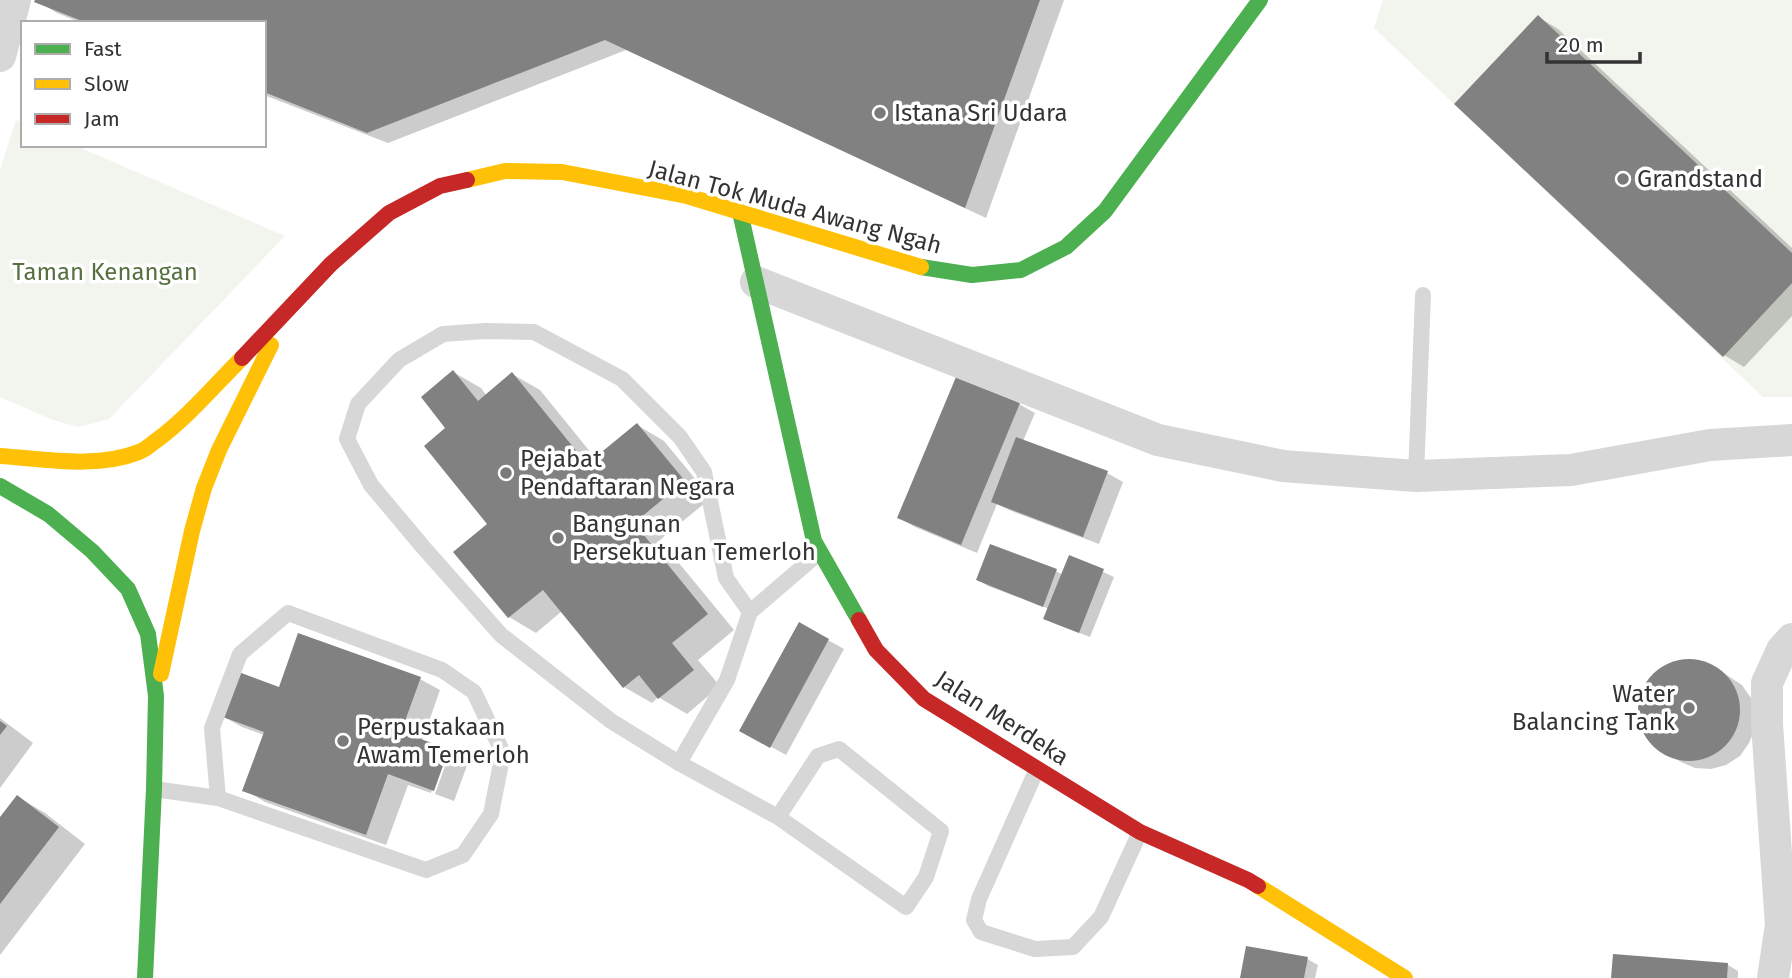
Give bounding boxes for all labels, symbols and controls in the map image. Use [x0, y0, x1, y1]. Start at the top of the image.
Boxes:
legend [21, 21, 266, 147]
scale bar [1547, 21, 1640, 65]
text: 20 m [1558, 32, 1604, 58]
text: Fast [84, 36, 122, 62]
text: Slow [84, 71, 129, 97]
place label: Istana Sri Udara [894, 99, 1068, 127]
marker: Istana Sri Udara [872, 105, 888, 121]
text: Jam [84, 106, 120, 132]
street label: Jalan Tok Muda Awang Ngah [645, 154, 945, 260]
place label: Grandstand [1637, 165, 1763, 193]
marker: Grandstand [1615, 171, 1631, 187]
park label: Taman Kenangan [12, 258, 198, 286]
place label: Pejabat Pendaftaran Negara [520, 445, 735, 501]
marker: Pejabat Pendaftaran Negara [498, 465, 514, 481]
place label: Bangunan Persekutuan Temerloh [572, 510, 816, 566]
marker: Bangunan Persekutuan Temerloh [550, 530, 566, 546]
street label: Jalan Merdeka [930, 665, 1074, 771]
place label: Water Balancing Tank [1512, 680, 1676, 736]
marker: Water Balancing Tank [1681, 700, 1697, 716]
place label: Perpustakaan Awam Temerloh [357, 713, 530, 769]
marker: Perpustakaan Awam Temerloh [335, 733, 351, 749]

